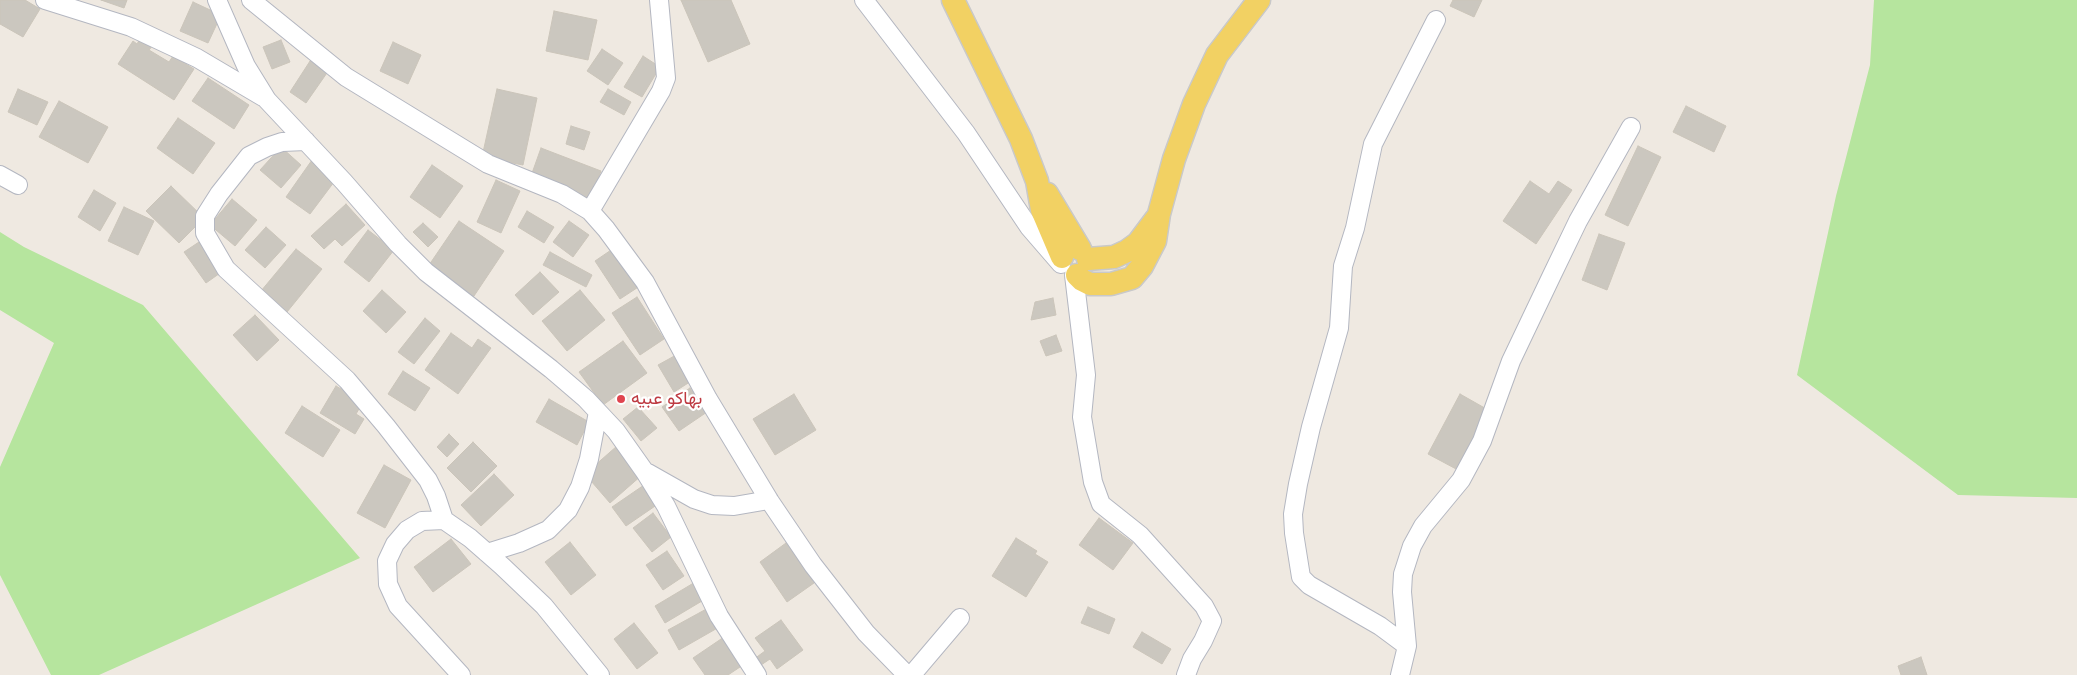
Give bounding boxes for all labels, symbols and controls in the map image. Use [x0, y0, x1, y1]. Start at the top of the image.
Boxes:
place label: بهاكو عبيه [631, 388, 702, 410]
marker: بهاكو عبيه [615, 393, 627, 405]

